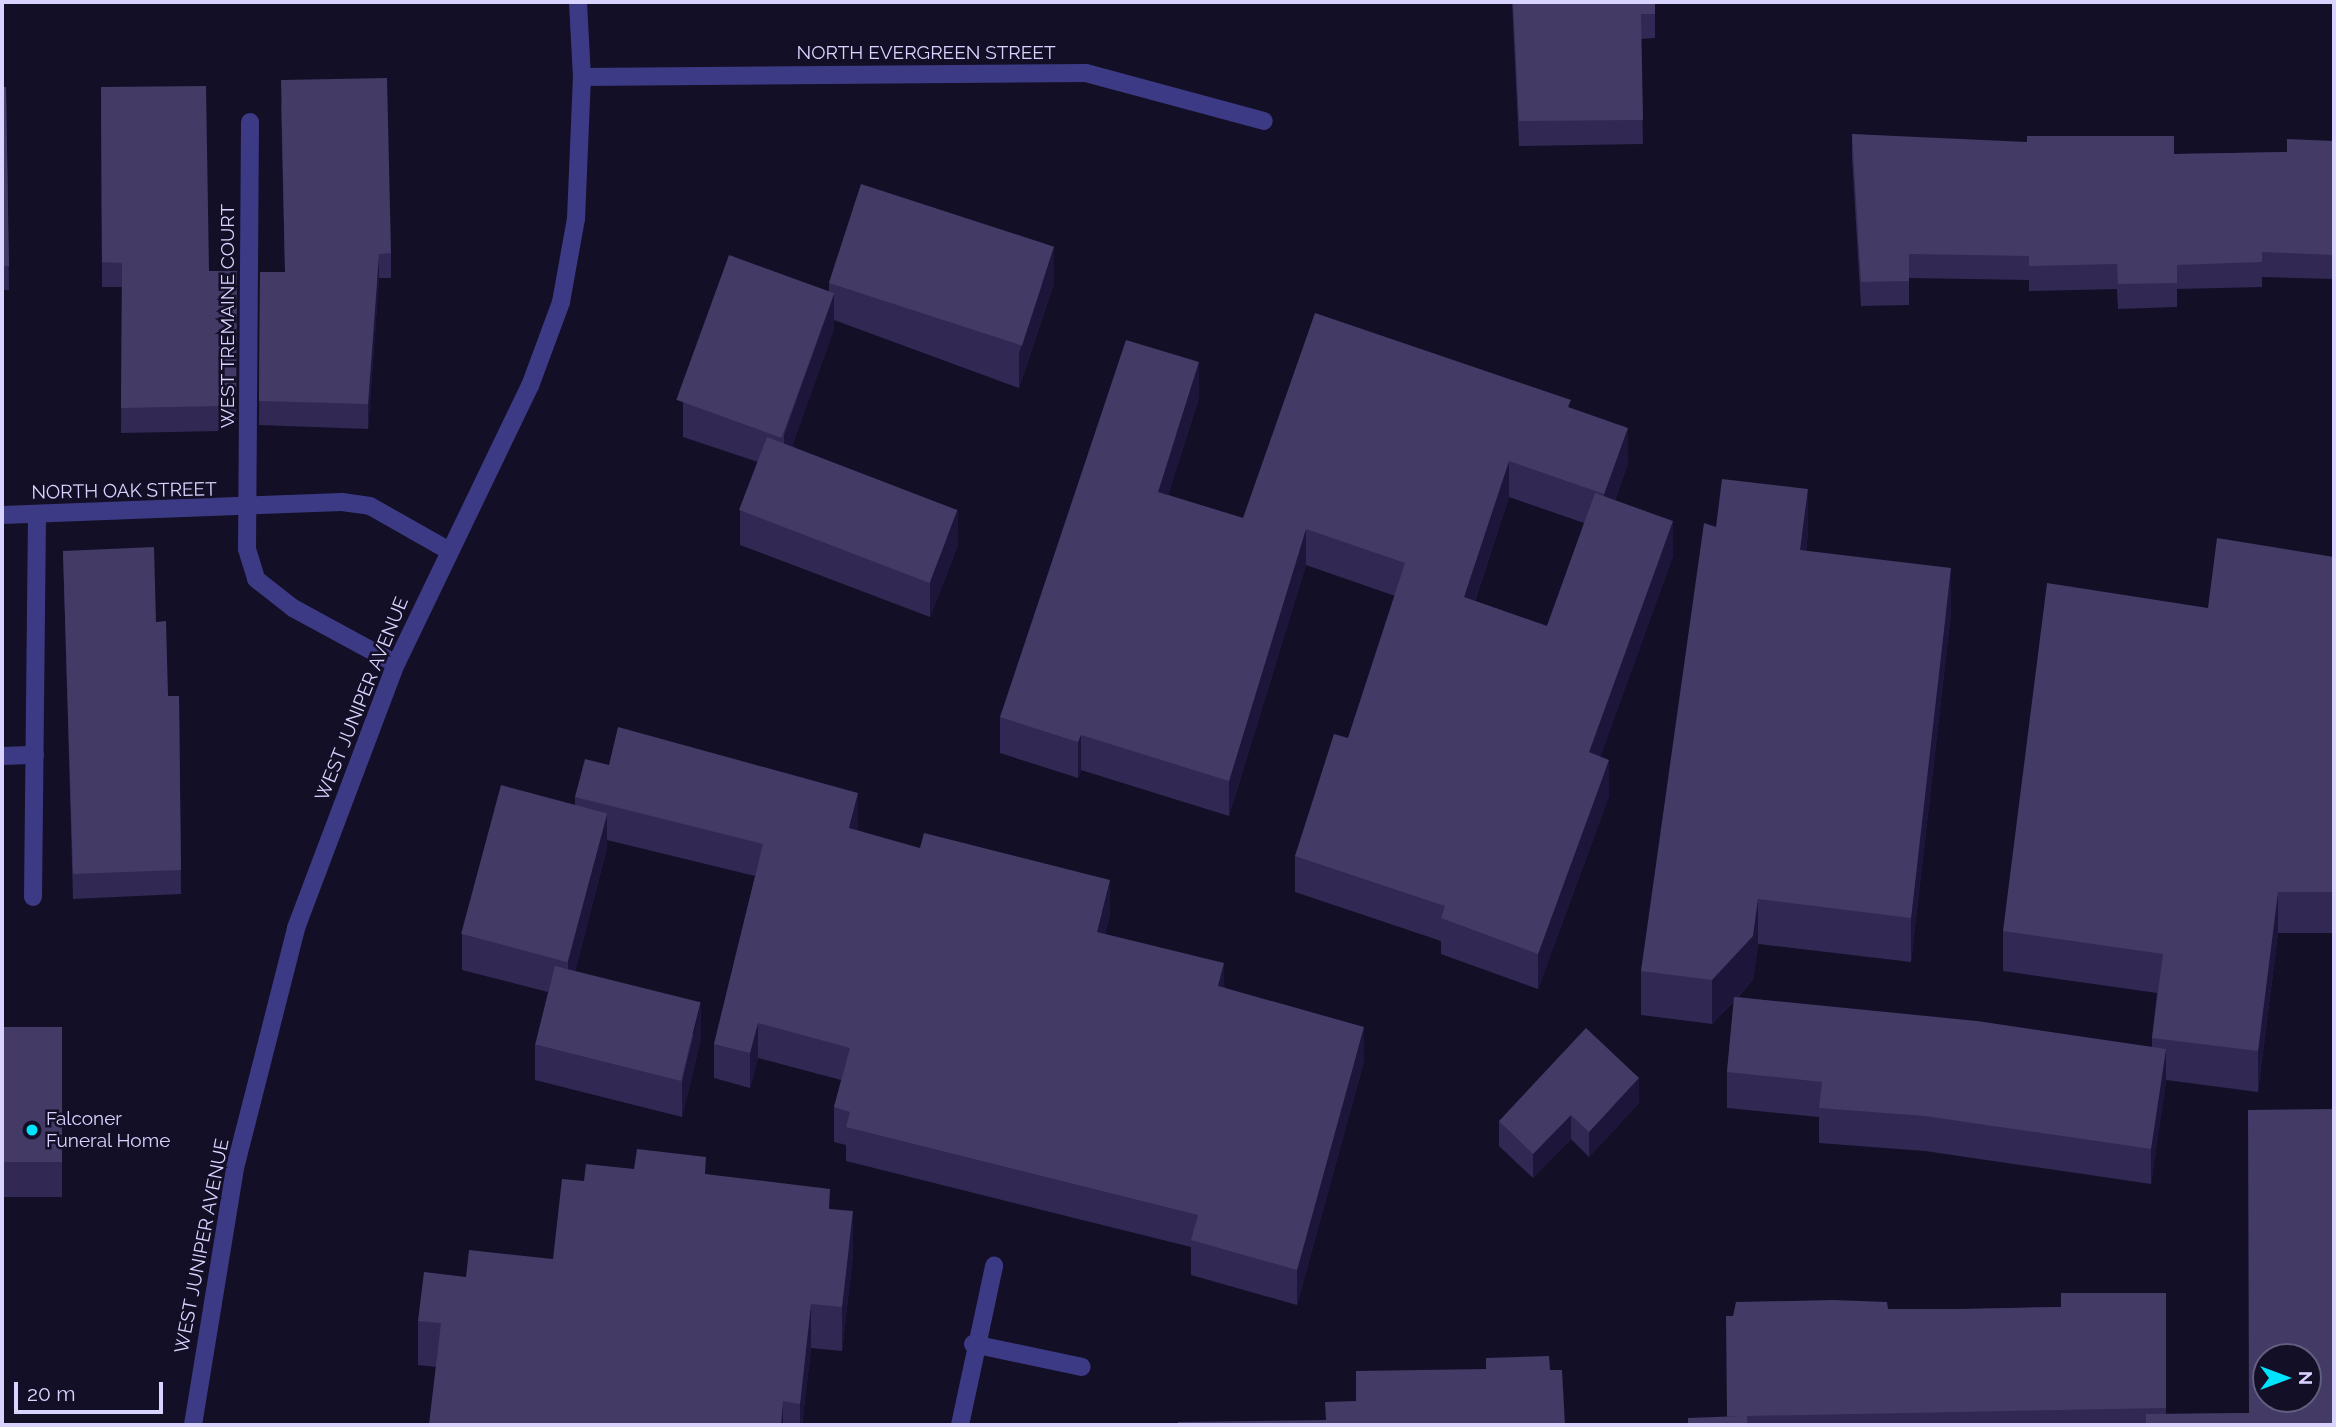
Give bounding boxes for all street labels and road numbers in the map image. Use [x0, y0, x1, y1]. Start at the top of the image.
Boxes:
street label: NORTH EVERGREEN STREET [796, 42, 1056, 64]
street label: WEST TREMAINE COURT [217, 203, 239, 429]
street label: NORTH OAK STREET [31, 478, 217, 504]
street label: WEST JUNIPER AVENUE [310, 593, 414, 805]
street label: WEST JUNIPER AVENUE [170, 1136, 234, 1356]

